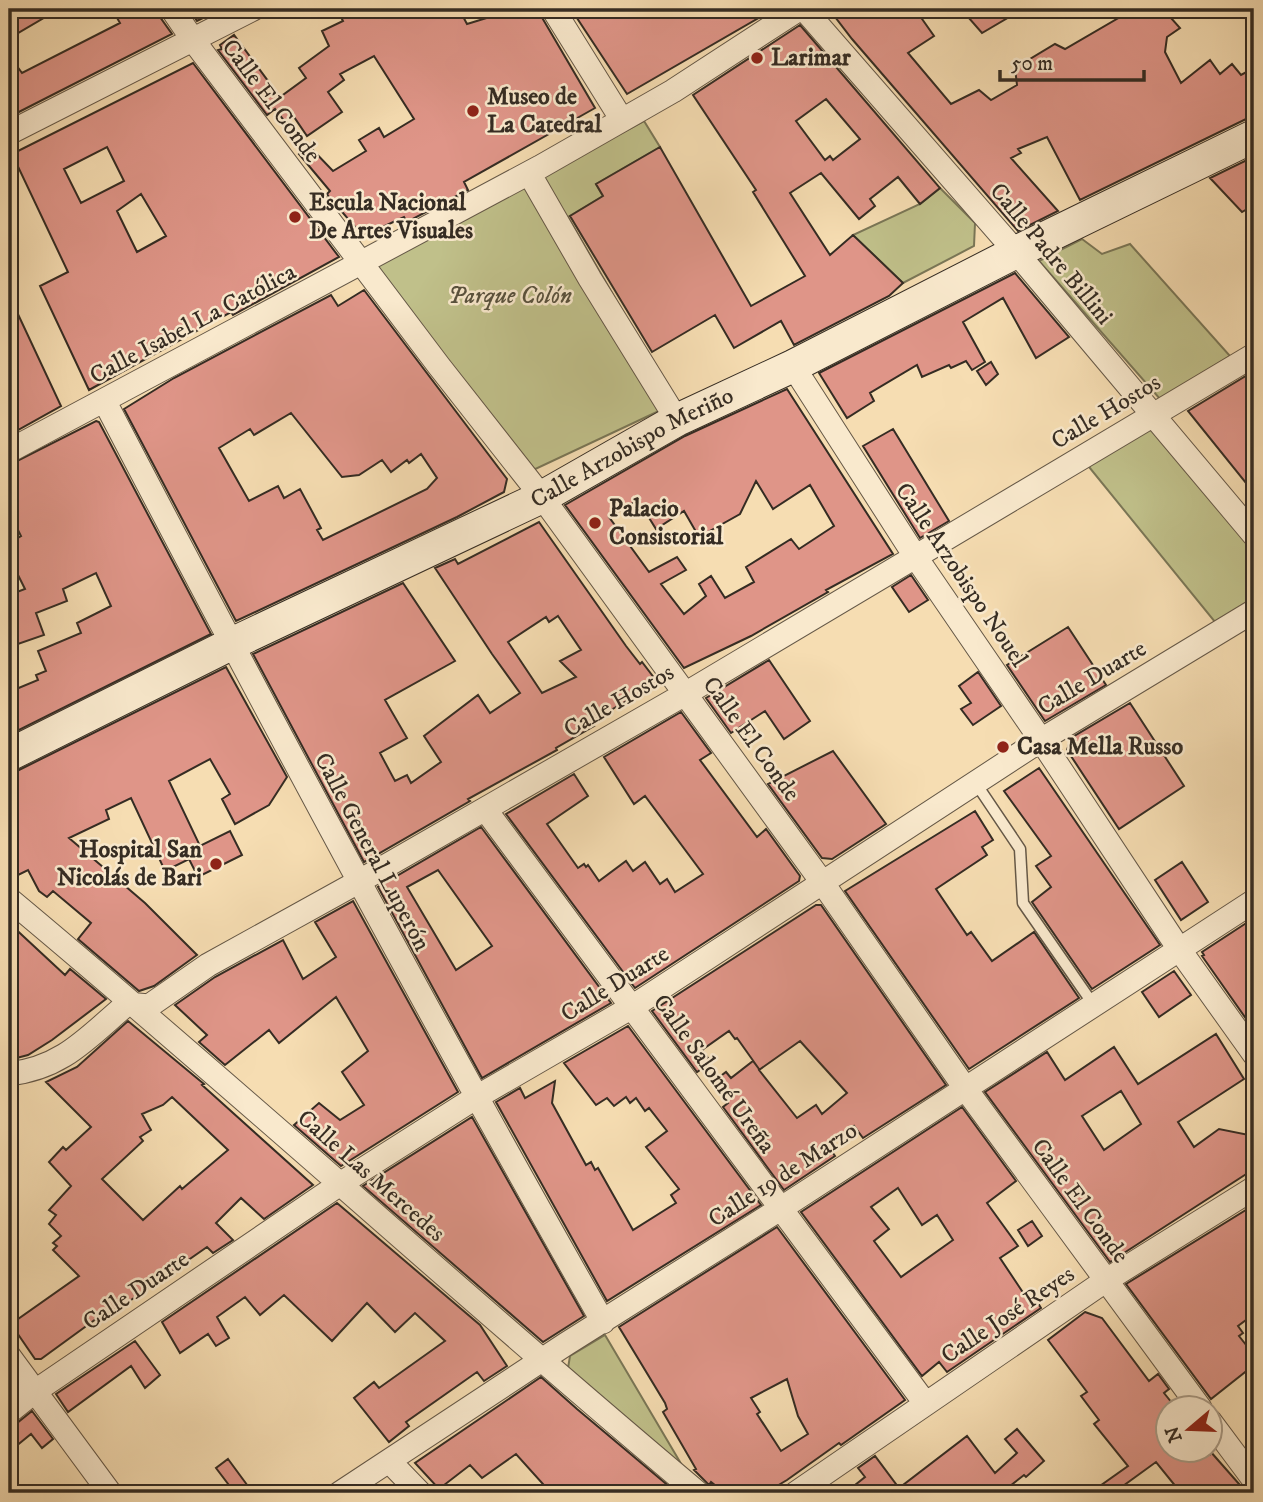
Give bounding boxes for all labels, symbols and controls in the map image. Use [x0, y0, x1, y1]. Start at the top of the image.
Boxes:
street label: Calle El Conde [215, 33, 327, 169]
scale bar [1000, 38, 1144, 82]
place label: Larimar [771, 43, 852, 73]
marker: Larimar [749, 50, 765, 66]
text: 50 m [1011, 51, 1053, 77]
place label: Museo de La Catedral [487, 82, 603, 140]
marker: Museo de La Catedral [465, 103, 481, 119]
street label: Calle Padre Billini [983, 177, 1119, 331]
place label: Escula Nacional De Artes Visuales [309, 188, 473, 246]
marker: Escula Nacional De Artes Visuales [287, 209, 303, 225]
street label: Calle Isabel La Católica [85, 257, 302, 391]
park label: Parque Colón [448, 281, 572, 311]
street label: Calle Hostos [1046, 368, 1166, 456]
street label: Calle Arzobispo Meriño [526, 381, 739, 515]
street label: Calle Arzobispo Nouel [888, 477, 1034, 673]
place label: Palacio Consistorial [609, 494, 724, 552]
marker: Palacio Consistorial [587, 515, 603, 531]
street label: Calle Duarte [1032, 634, 1152, 722]
street label: Calle Hostos [558, 657, 680, 745]
street label: Calle El Conde [696, 671, 806, 807]
place label: Casa Mella Russo [1017, 732, 1183, 762]
marker: Casa Mella Russo [995, 739, 1011, 755]
street label: Calle General Luperón [307, 748, 437, 957]
place label: Hospital San Nicolás de Bari [57, 835, 202, 893]
marker: Hospital San Nicolás de Bari [208, 856, 224, 872]
street label: Calle Duarte [555, 939, 675, 1029]
street label: Calle Salomé Ureña [646, 988, 782, 1160]
street label: Calle Las Mercedes [291, 1103, 451, 1249]
street label: Calle 19 de Marzo [703, 1116, 863, 1234]
street label: Calle El Conde [1025, 1133, 1135, 1269]
street label: Calle Duarte [77, 1244, 195, 1337]
street label: Calle José Reyes [936, 1259, 1080, 1371]
north arrow [1154, 1394, 1224, 1464]
text: N [1161, 1423, 1188, 1445]

